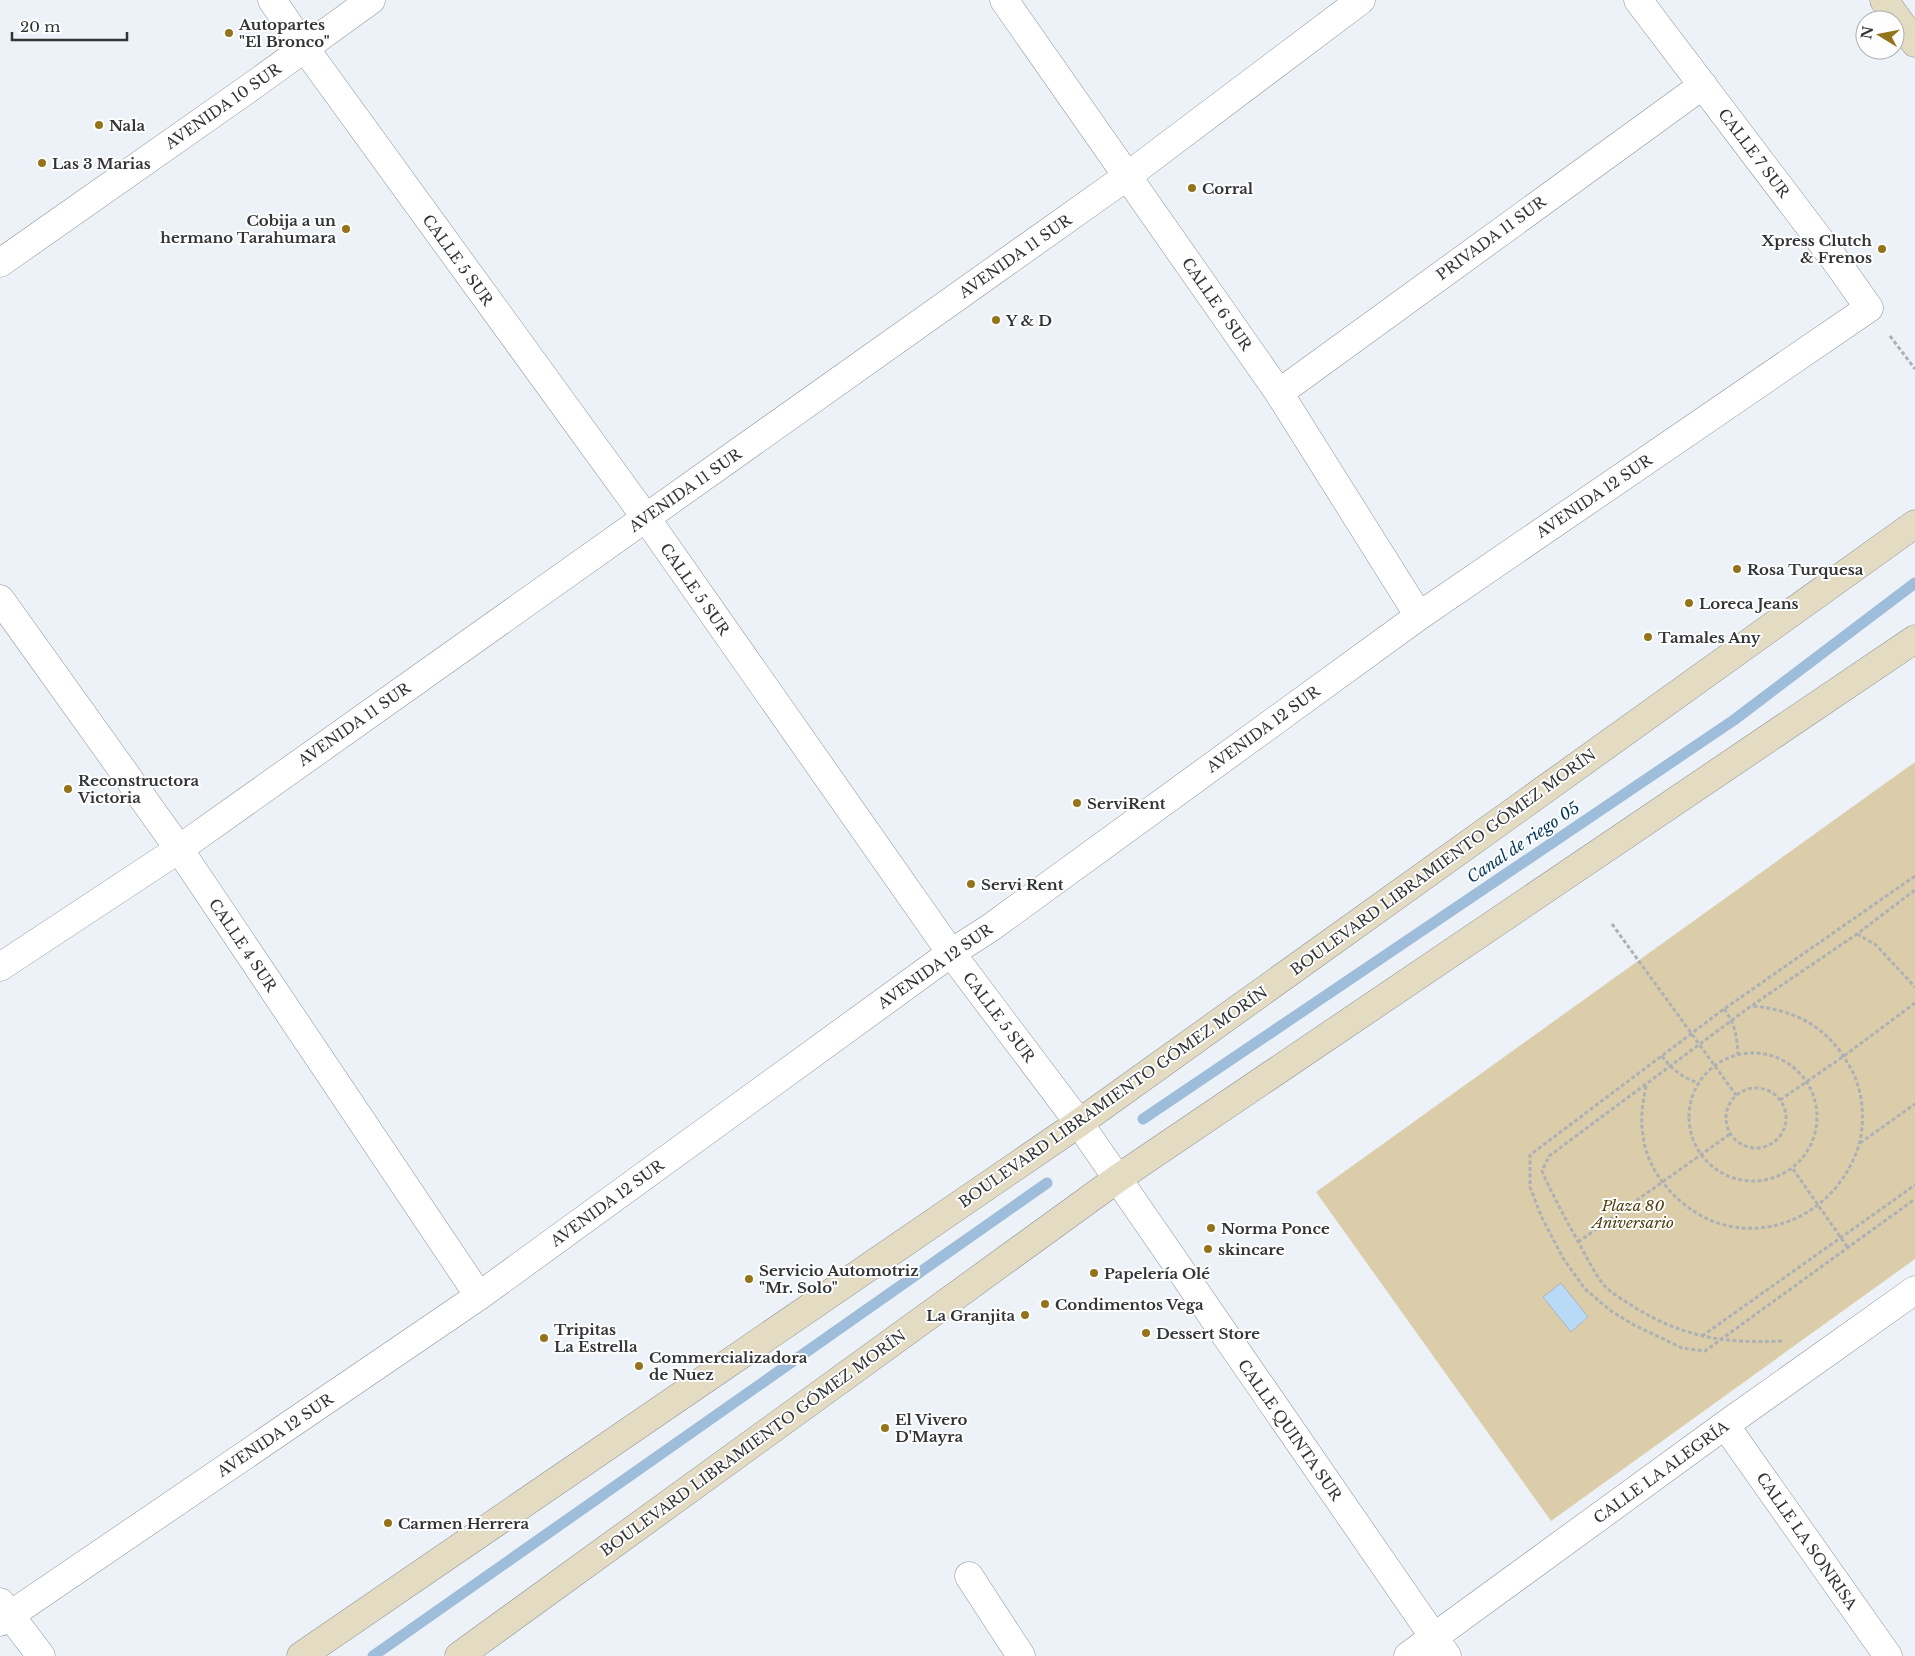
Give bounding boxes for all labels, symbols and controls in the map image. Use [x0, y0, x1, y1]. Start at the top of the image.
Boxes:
scale bar [12, 10, 128, 42]
north arrow [1855, 10, 1905, 60]
place label: Autopartes "El Bronco" [238, 15, 330, 51]
text: 20 m [20, 17, 60, 36]
text: N [1857, 25, 1877, 41]
marker: Autopartes "El Bronco" [223, 27, 235, 39]
street label: AVENIDA 10 SUR [161, 58, 286, 154]
street label: CALLE 7 SUR [1714, 105, 1794, 202]
place label: Nala [109, 116, 146, 135]
marker: Nala [93, 119, 105, 131]
place label: Las 3 Marias [52, 154, 151, 173]
marker: Las 3 Marias [36, 157, 48, 169]
place label: Corral [1202, 179, 1254, 198]
marker: Corral [1186, 182, 1198, 194]
street label: PRIVADA 11 SUR [1433, 191, 1550, 284]
street label: AVENIDA 11 SUR [954, 209, 1076, 303]
place label: Cobija a un hermano Tarahumara [160, 211, 336, 247]
street label: CALLE 5 SUR [419, 211, 498, 310]
marker: Cobija a un hermano Tarahumara [340, 223, 352, 235]
place label: Xpress Clutch & Frenos [1760, 231, 1872, 267]
marker: Xpress Clutch & Frenos [1876, 243, 1888, 255]
street label: CALLE 6 SUR [1178, 254, 1257, 355]
place label: Y & D [1005, 311, 1052, 330]
marker: Y & D [990, 314, 1002, 326]
street label: AVENIDA 11 SUR [624, 443, 746, 537]
street label: AVENIDA 12 SUR [1532, 450, 1656, 542]
street label: CALLE 5 SUR [656, 539, 734, 640]
place label: Rosa Turquesa [1747, 560, 1864, 579]
marker: Rosa Turquesa [1731, 563, 1743, 575]
place label: Loreca Jeans [1699, 594, 1799, 613]
marker: Loreca Jeans [1683, 597, 1695, 609]
place label: Tamales Any [1658, 628, 1761, 647]
marker: Tamales Any [1642, 631, 1654, 643]
street label: AVENIDA 11 SUR [293, 677, 415, 771]
street label: AVENIDA 12 SUR [1202, 681, 1324, 777]
street label: BOULEVARD LIBRAMIENTO GÓMEZ MORÍN [1287, 745, 1599, 979]
place label: Reconstructora Victoria [77, 771, 200, 807]
marker: Reconstructora Victoria [62, 783, 74, 795]
place label: ServiRent [1087, 794, 1166, 813]
marker: ServiRent [1071, 797, 1083, 809]
water label: Canal de riego 05 [1463, 797, 1583, 887]
place label: Servi Rent [981, 875, 1064, 894]
marker: Servi Rent [965, 878, 977, 890]
street label: CALLE 4 SUR [205, 895, 282, 996]
street label: AVENIDA 12 SUR [873, 919, 997, 1013]
street label: CALLE 5 SUR [959, 968, 1040, 1067]
street label: BOULEVARD LIBRAMIENTO GÓMEZ MORÍN [955, 982, 1271, 1212]
street label: AVENIDA 12 SUR [546, 1155, 668, 1251]
park label: Plaza 80 Aniversario [1590, 1196, 1674, 1232]
place label: Norma Ponce [1221, 1219, 1330, 1238]
marker: Norma Ponce [1205, 1222, 1217, 1234]
place label: skincare [1218, 1240, 1285, 1259]
marker: skincare [1202, 1243, 1214, 1255]
place label: Servicio Automotriz "Mr. Solo" [759, 1261, 919, 1297]
place label: Papelería Olé [1104, 1264, 1210, 1283]
marker: Papelería Olé [1088, 1267, 1100, 1279]
marker: Servicio Automotriz "Mr. Solo" [743, 1273, 755, 1285]
place label: Condimentos Vega [1055, 1295, 1204, 1314]
marker: Condimentos Vega [1039, 1298, 1051, 1310]
place label: La Granjita [926, 1306, 1015, 1325]
marker: La Granjita [1019, 1309, 1031, 1321]
place label: Tripitas La Estrella [554, 1320, 638, 1356]
place label: Dessert Store [1156, 1324, 1260, 1343]
street label: BOULEVARD LIBRAMIENTO GÓMEZ MORÍN [597, 1326, 909, 1560]
marker: Dessert Store [1140, 1327, 1152, 1339]
marker: Tripitas La Estrella [538, 1332, 550, 1344]
place label: Commercializadora de Nuez [649, 1348, 808, 1384]
street label: CALLE QUINTA SUR [1234, 1356, 1347, 1505]
marker: Commercializadora de Nuez [633, 1360, 645, 1372]
street label: AVENIDA 12 SUR [213, 1389, 337, 1481]
place label: El Vivero D'Mayra [895, 1410, 967, 1446]
street label: CALLE LA ALEGRÍA [1590, 1416, 1733, 1527]
marker: El Vivero D'Mayra [879, 1422, 891, 1434]
street label: CALLE LA SONRISA [1752, 1469, 1862, 1614]
place label: Carmen Herrera [398, 1514, 529, 1533]
marker: Carmen Herrera [382, 1517, 394, 1529]

